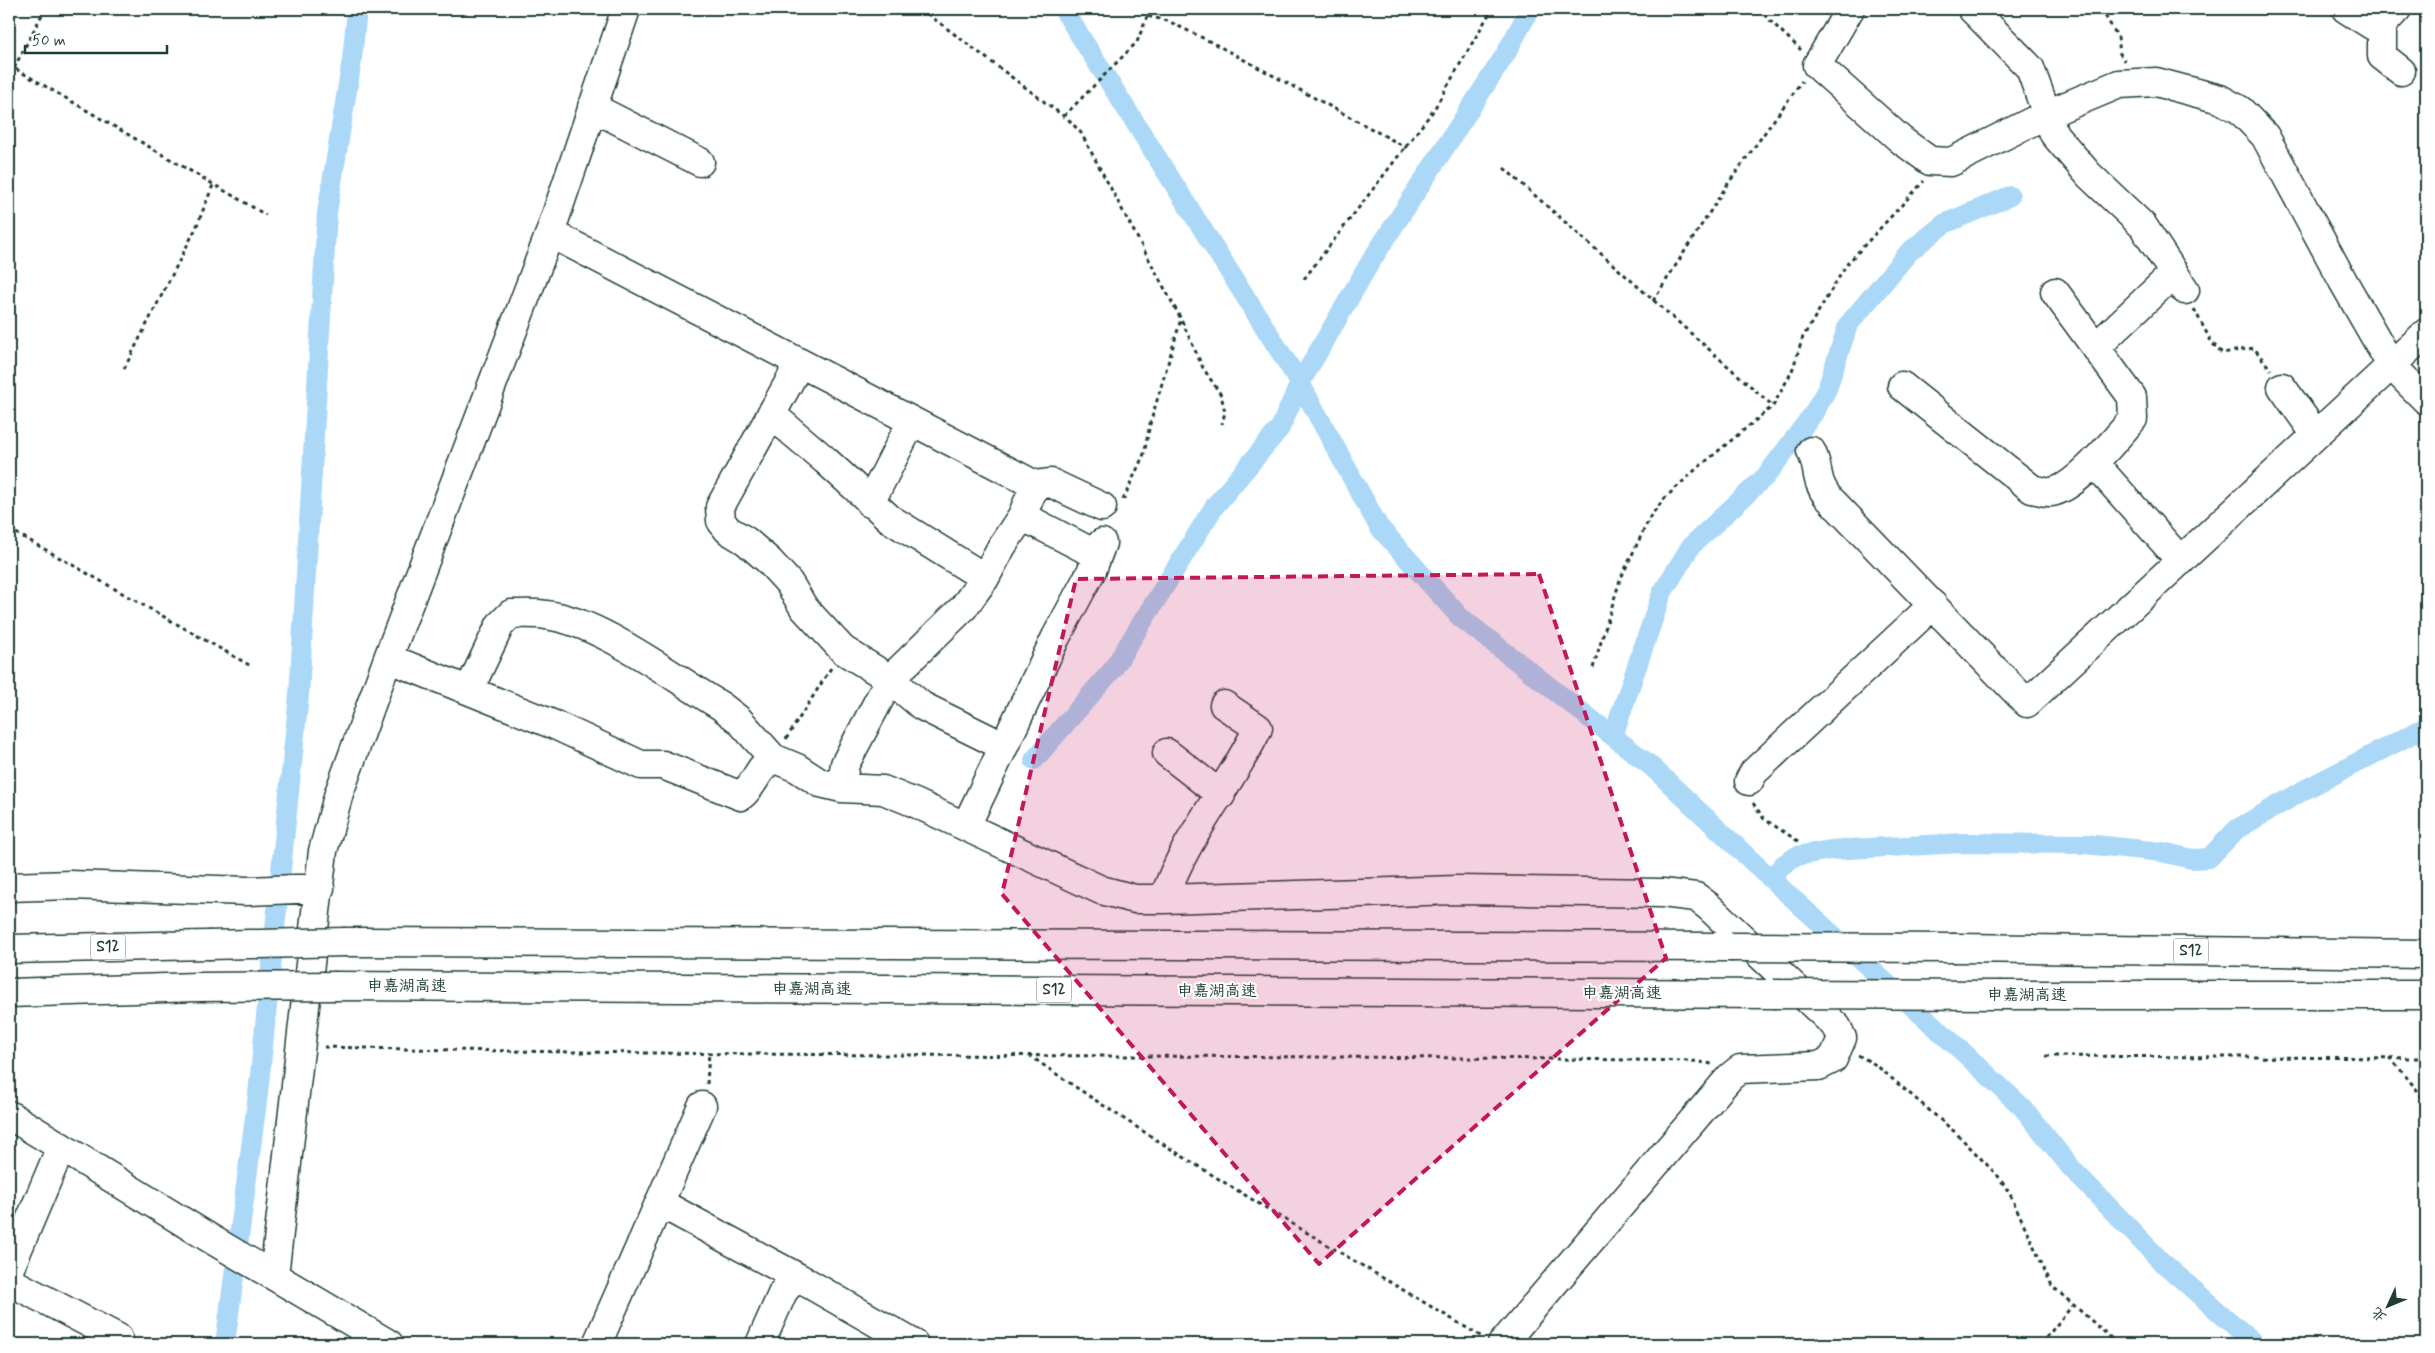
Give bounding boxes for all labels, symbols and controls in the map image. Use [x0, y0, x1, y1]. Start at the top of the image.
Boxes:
scale bar [25, 22, 168, 54]
text: 50 m [32, 31, 66, 51]
road number: S12 [90, 934, 126, 960]
road number: S12 [2174, 938, 2208, 964]
street label: 申嘉湖高速 [367, 976, 447, 997]
road number: S12 [1036, 978, 1072, 1002]
street label: 申嘉湖高速 [772, 979, 852, 1000]
street label: 申嘉湖高速 [1177, 981, 1257, 1002]
street label: 申嘉湖高速 [1582, 983, 1662, 1004]
street label: 申嘉湖高速 [1987, 985, 2067, 1006]
north arrow [2362, 1280, 2412, 1330]
text: 北 [2368, 1303, 2391, 1326]

